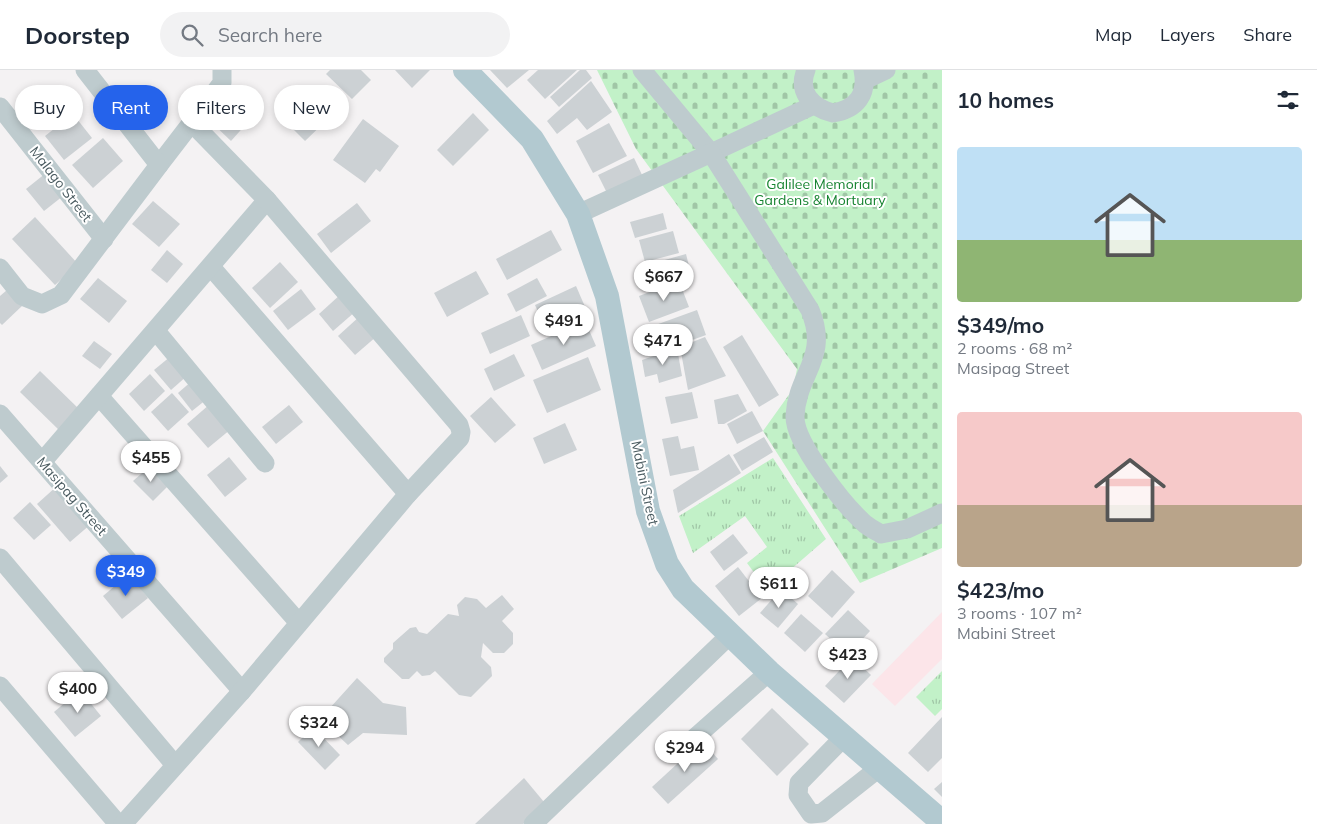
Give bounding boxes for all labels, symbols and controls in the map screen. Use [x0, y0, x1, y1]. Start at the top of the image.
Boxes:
search box [160, 12, 510, 57]
text: Doorstep [25, 20, 130, 50]
icon: search [178, 21, 206, 49]
text: Search here [218, 23, 322, 47]
text: Map [1095, 23, 1132, 46]
text: Layers [1160, 23, 1215, 46]
text: Share [1243, 23, 1292, 46]
chip: Buy [15, 85, 83, 130]
chip: Rent [93, 85, 168, 130]
chip: Filters [178, 85, 264, 130]
chip: New [274, 85, 349, 130]
icon: filters [1274, 86, 1302, 114]
text: 10 homes [957, 87, 1054, 113]
street label: Malago Street [26, 143, 96, 225]
park label: Galilee Memorial Gardens & Mortuary [754, 175, 886, 209]
icon: home [1085, 180, 1175, 270]
pin: $667 [634, 260, 694, 302]
text: $667 [645, 266, 683, 286]
pin: $491 [534, 304, 594, 346]
text: $491 [545, 310, 583, 330]
text: $349/mo [957, 312, 1044, 338]
pin: $471 [633, 324, 693, 366]
text: $471 [644, 330, 682, 350]
text: 2 rooms · 68 m² [957, 338, 1072, 358]
text: Masipag Street [957, 358, 1069, 378]
street label: Mabini Street [627, 439, 663, 527]
pin: $455 [121, 440, 181, 483]
icon: home [1085, 445, 1175, 535]
text: $455 [132, 447, 170, 467]
street label: Masipag Street [33, 453, 111, 539]
pin: $349 [96, 554, 156, 597]
text: $349 [107, 561, 145, 581]
pin: $611 [749, 566, 809, 609]
text: $611 [760, 573, 798, 593]
text: $423/mo [957, 577, 1044, 603]
text: 3 rooms · 107 m² [957, 603, 1082, 623]
text: Mabini Street [957, 623, 1055, 643]
pin: $423 [818, 638, 878, 680]
text: $423 [829, 644, 867, 664]
pin: $400 [48, 672, 108, 714]
text: $400 [59, 678, 97, 698]
pin: $324 [289, 706, 349, 748]
text: $324 [300, 712, 338, 732]
pin: $294 [655, 730, 715, 773]
text: $294 [666, 737, 704, 757]

